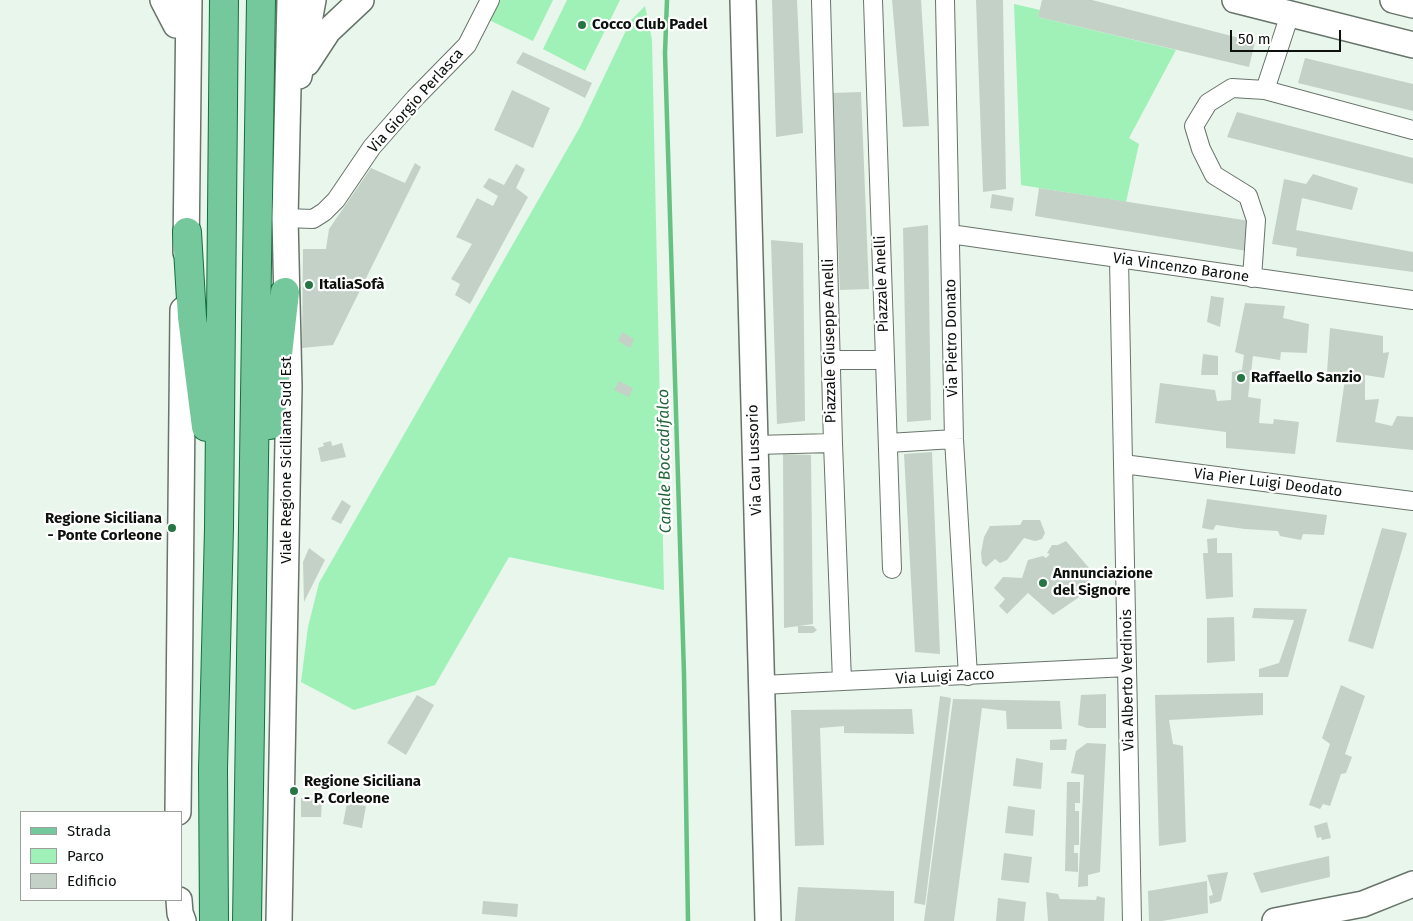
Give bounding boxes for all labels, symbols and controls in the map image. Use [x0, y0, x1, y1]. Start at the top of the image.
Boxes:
place label: Cocco Club Padel [592, 16, 707, 34]
marker: Cocco Club Padel [576, 19, 588, 31]
scale bar [1233, 20, 1344, 52]
text: 50 m [1238, 30, 1271, 48]
street label: Via Giorgio Perlasca [364, 45, 468, 157]
street label: Piazzale Anelli [871, 235, 893, 333]
street label: Via Vincenzo Barone [1112, 250, 1250, 286]
street label: Piazzale Giuseppe Anelli [820, 259, 840, 423]
place label: ItaliaSofà [319, 276, 385, 294]
marker: ItaliaSofà [303, 279, 315, 291]
street label: Via Pietro Donato [942, 279, 962, 397]
street label: Viale Regione Siciliana Sud Est [278, 356, 296, 564]
place label: Raffaello Sanzio [1251, 369, 1362, 387]
marker: Raffaello Sanzio [1235, 372, 1247, 384]
water label: Canale Boccadifalco [654, 389, 676, 533]
street label: Via Cau Lussorio [744, 404, 766, 516]
street label: Via Pier Luigi Deodato [1193, 465, 1343, 501]
place label: Regione Siciliana - Ponte Corleone [45, 510, 162, 545]
marker: Regione Siciliana - Ponte Corleone [166, 522, 178, 534]
place label: Annunciazione del Signore [1053, 565, 1153, 600]
marker: Annunciazione del Signore [1037, 577, 1049, 589]
street label: Via Alberto Verdinois [1118, 609, 1138, 751]
street label: Via Luigi Zacco [895, 665, 995, 689]
place label: Regione Siciliana - P. Corleone [304, 773, 421, 808]
marker: Regione Siciliana - P. Corleone [288, 785, 300, 797]
legend [20, 811, 182, 901]
text: Strada [67, 822, 111, 840]
text: Parco [67, 847, 104, 865]
text: Edificio [67, 872, 117, 890]

